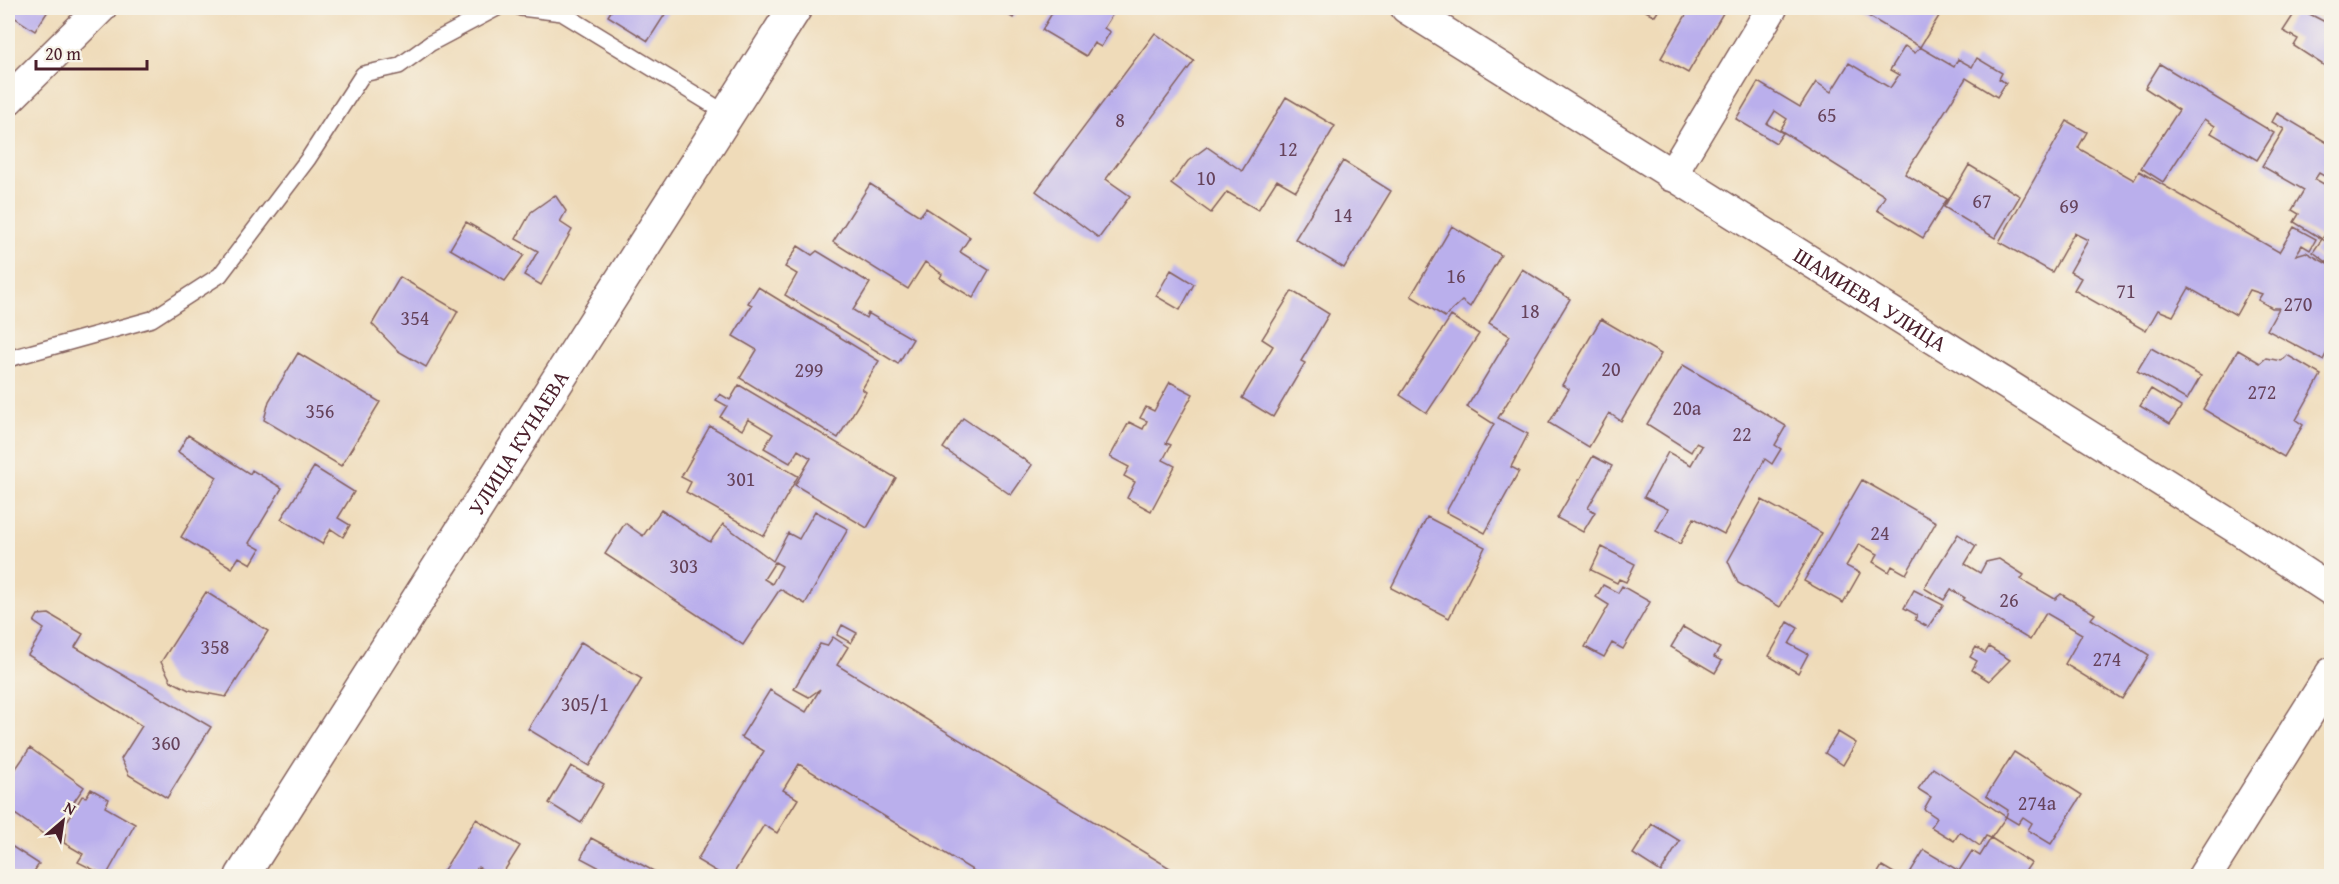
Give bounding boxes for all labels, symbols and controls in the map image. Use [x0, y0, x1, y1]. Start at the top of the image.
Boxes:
scale bar [36, 33, 147, 71]
text: 20 m [45, 40, 81, 67]
house number: 65 [1817, 100, 1837, 129]
house number: 8 [1115, 105, 1125, 134]
house number: 12 [1278, 134, 1298, 163]
house number: 10 [1196, 163, 1216, 192]
house number: 67 [1972, 186, 1992, 215]
house number: 69 [2059, 191, 2079, 220]
house number: 14 [1333, 200, 1353, 229]
street label: ШАМИЕВА УЛИЦА [1788, 239, 1954, 359]
house number: 16 [1446, 261, 1466, 290]
house number: 71 [2116, 276, 2136, 305]
house number: 270 [2284, 289, 2312, 318]
house number: 18 [1520, 296, 1540, 325]
house number: 354 [401, 303, 429, 332]
house number: 20 [1601, 354, 1621, 383]
house number: 299 [795, 355, 823, 384]
street label: УЛИЦА КУНАЕВА [460, 363, 577, 521]
house number: 272 [2248, 377, 2276, 406]
house number: 20а [1673, 393, 1702, 422]
house number: 356 [306, 396, 334, 425]
house number: 22 [1732, 419, 1752, 448]
house number: 301 [727, 464, 755, 493]
house number: 24 [1870, 518, 1890, 547]
house number: 303 [670, 551, 698, 580]
house number: 26 [1999, 585, 2019, 614]
house number: 358 [201, 632, 229, 661]
house number: 274 [2093, 644, 2121, 673]
house number: 305/1 [561, 689, 609, 718]
house number: 360 [152, 728, 180, 757]
house number: 274а [2018, 788, 2057, 817]
north arrow [33, 791, 93, 851]
text: N [60, 795, 81, 821]

